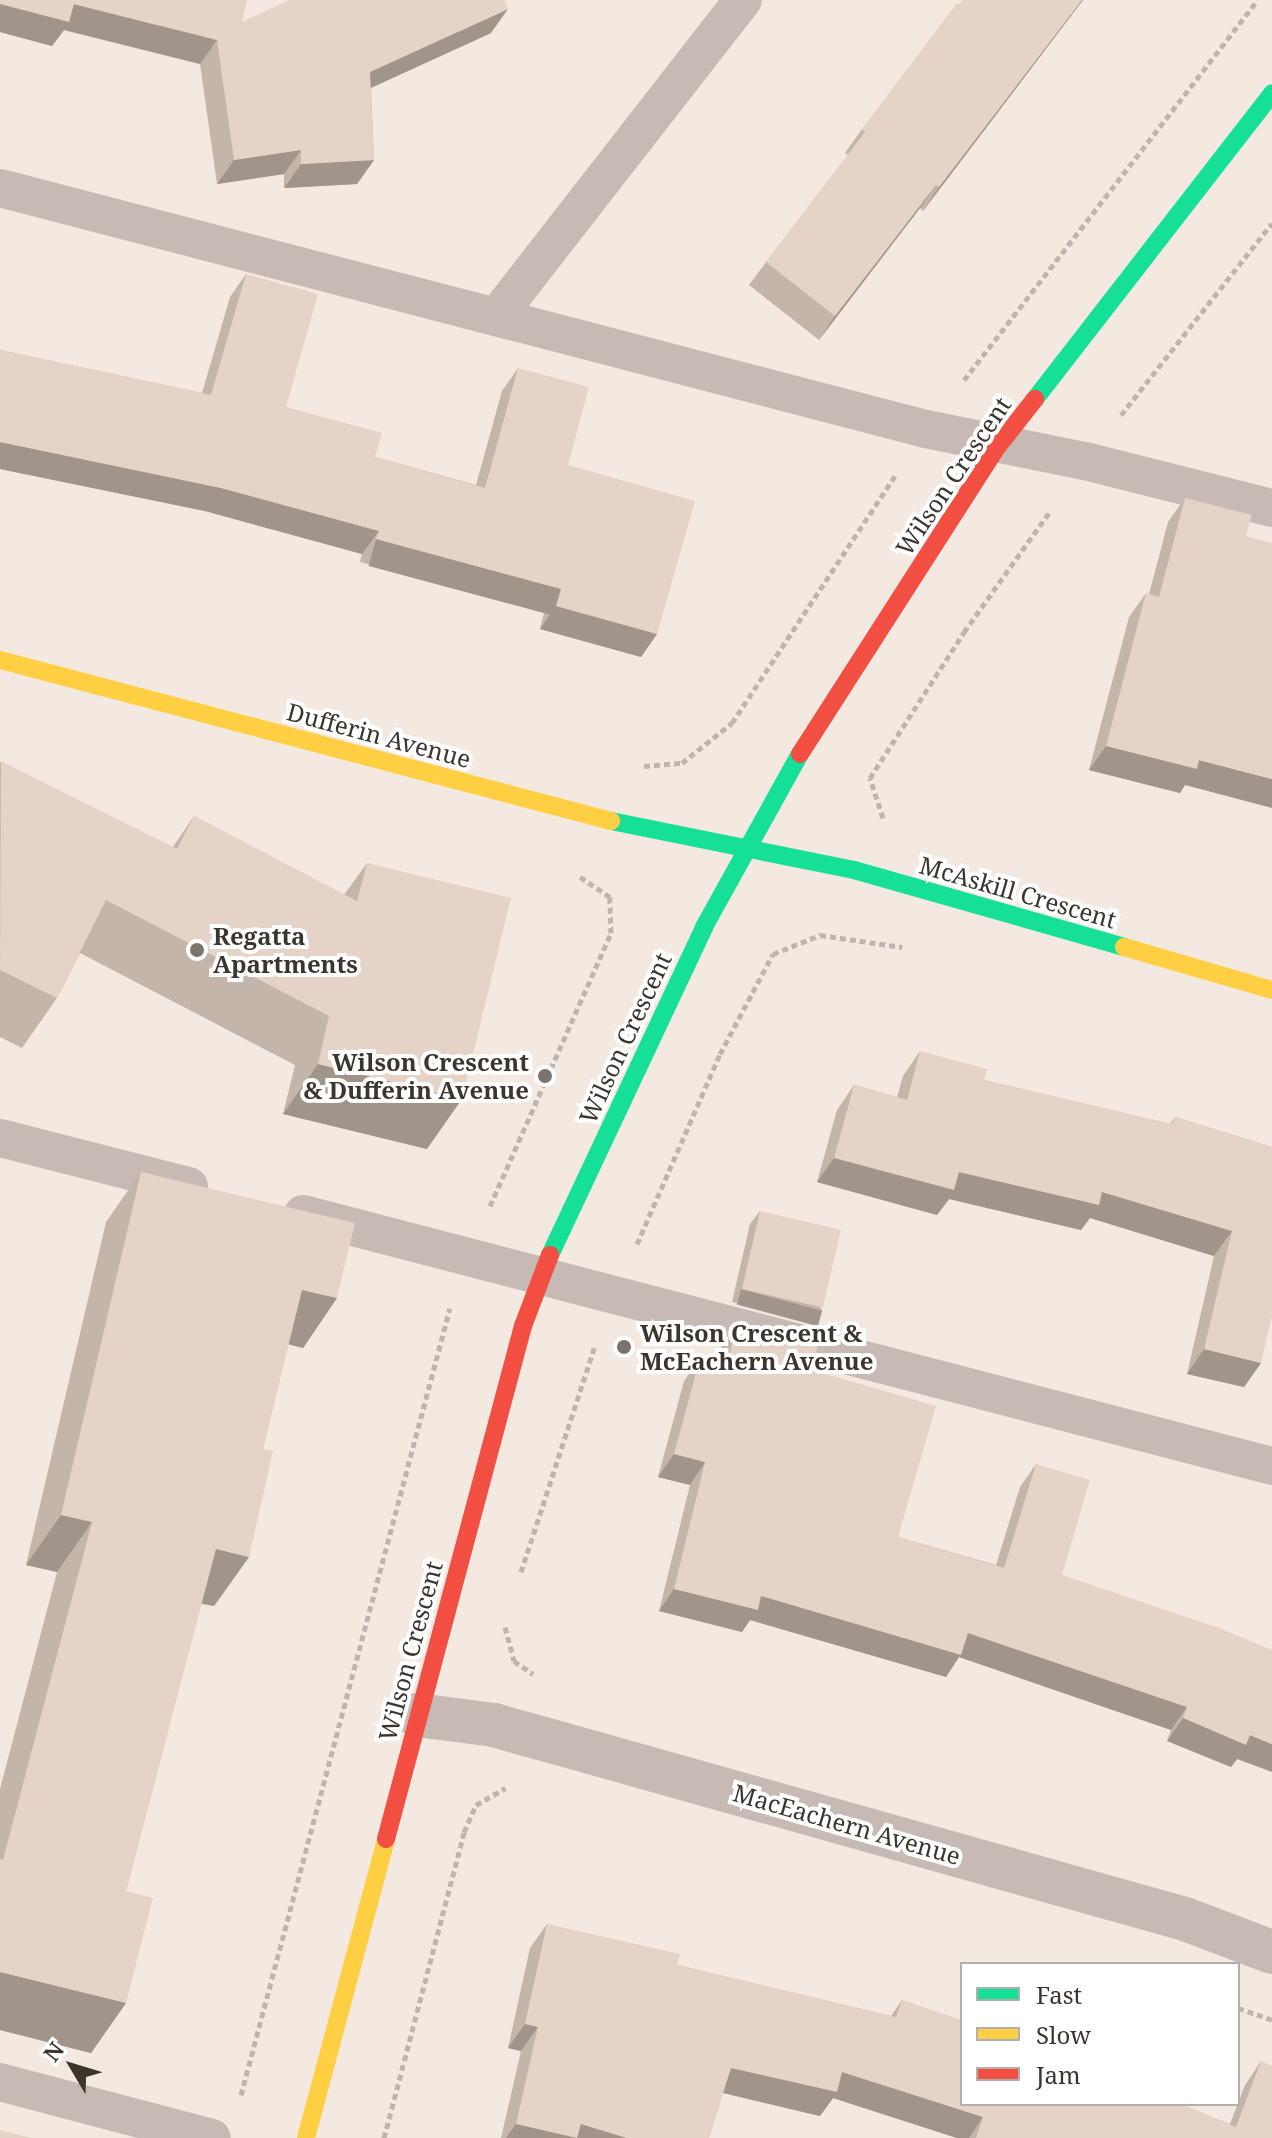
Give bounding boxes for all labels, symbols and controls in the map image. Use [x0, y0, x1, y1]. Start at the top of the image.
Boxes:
street label: Wilson Crescent [889, 391, 1017, 561]
street label: Dufferin Avenue [284, 697, 474, 773]
street label: McAskill Crescent [916, 850, 1120, 934]
place label: Regatta Apartments [213, 922, 358, 978]
marker: Regatta Apartments [188, 941, 206, 959]
street label: Wilson Crescent [573, 948, 677, 1128]
place label: Wilson Crescent & Dufferin Avenue [303, 1048, 529, 1104]
marker: Wilson Crescent & Dufferin Avenue [536, 1067, 554, 1085]
place label: Wilson Crescent & McEachern Avenue [640, 1319, 873, 1375]
marker: Wilson Crescent & McEachern Avenue [615, 1338, 633, 1356]
street label: Wilson Crescent [372, 1558, 448, 1744]
street label: MacEachern Avenue [730, 1778, 964, 1870]
legend [960, 1962, 1240, 2106]
text: Fast [1036, 1978, 1082, 2011]
text: Slow [1036, 2018, 1091, 2051]
north arrow [32, 2026, 112, 2106]
text: N [36, 2035, 70, 2067]
text: Jam [1036, 2058, 1081, 2091]

